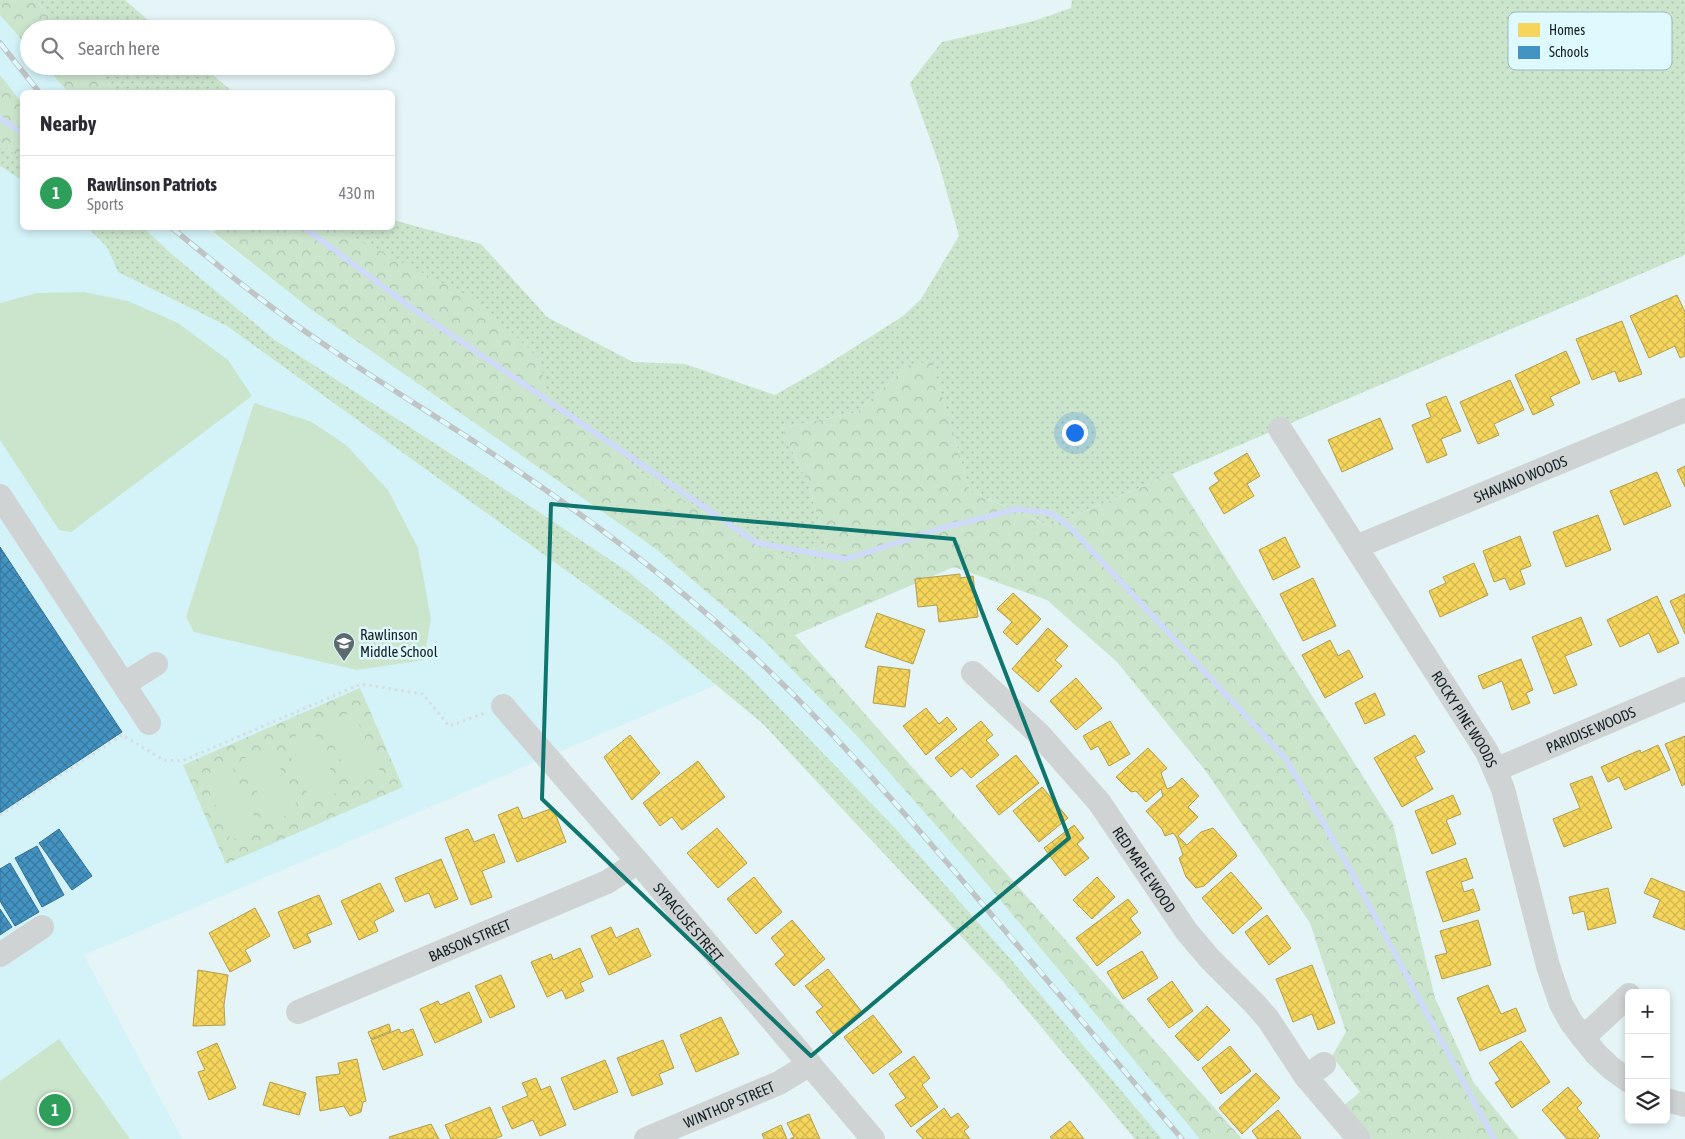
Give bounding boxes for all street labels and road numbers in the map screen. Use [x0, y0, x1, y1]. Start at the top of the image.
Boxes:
street label: SHAVANO WOODS [1471, 452, 1569, 505]
street label: ROCKY PINE WOODS [1429, 668, 1501, 770]
street label: PARIDISE WOODS [1543, 703, 1638, 756]
street label: RED MAPLE WOOD [1110, 823, 1180, 916]
street label: SYRACUSE STREET [651, 879, 727, 965]
street label: BABSON STREET [426, 915, 513, 965]
street label: WINTHOP STREET [681, 1077, 777, 1131]

